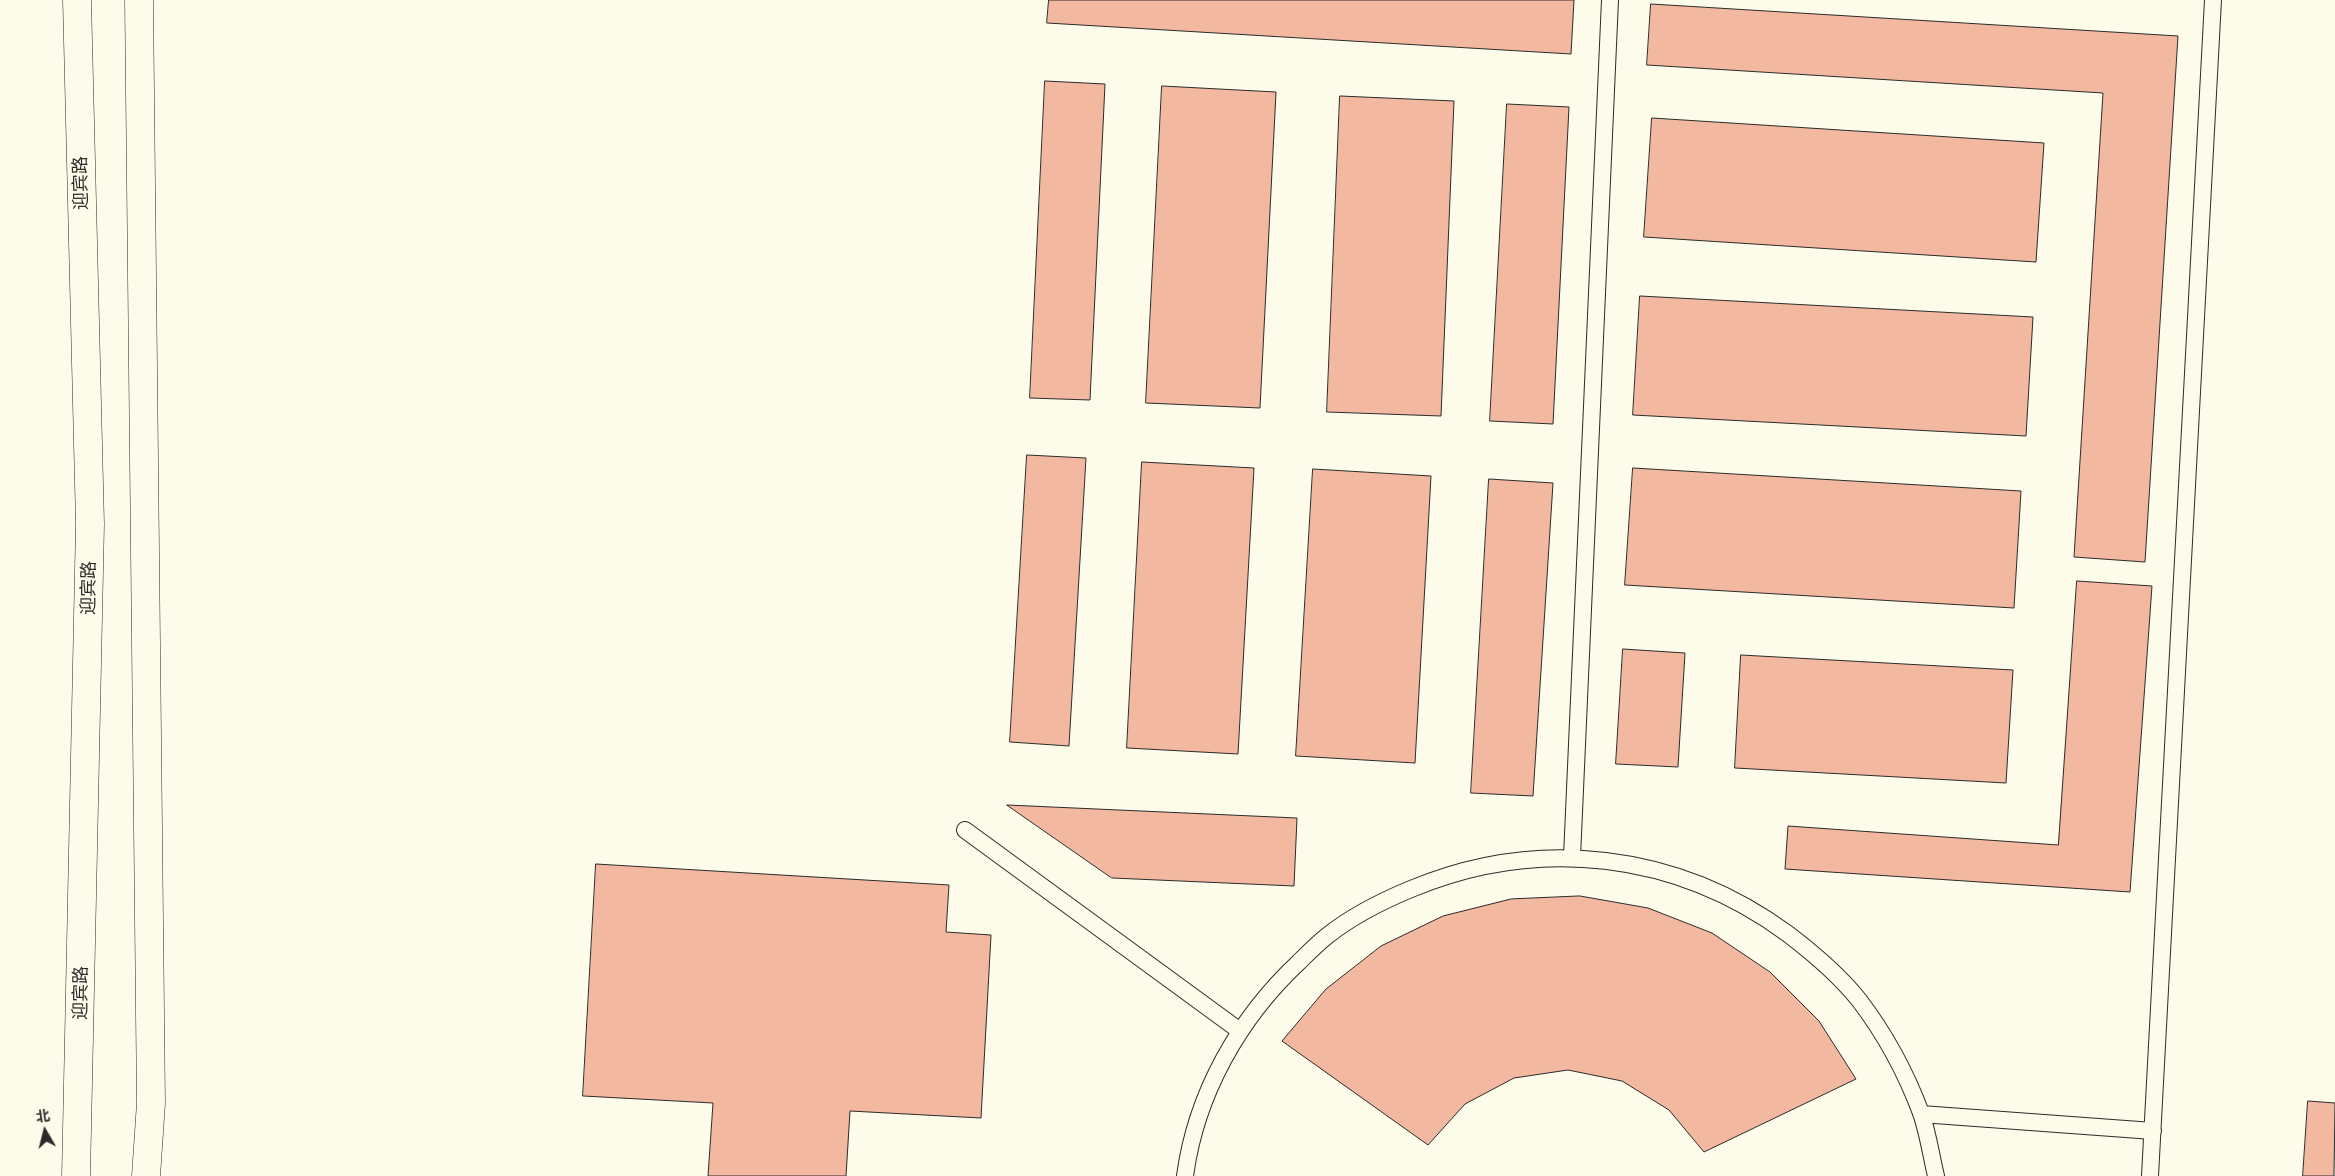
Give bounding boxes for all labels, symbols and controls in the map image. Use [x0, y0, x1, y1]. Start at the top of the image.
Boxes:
street label: 迎宾路 [70, 156, 92, 210]
street label: 迎宾路 [78, 561, 100, 615]
street label: 迎宾路 [70, 966, 92, 1020]
north arrow [20, 1106, 70, 1156]
text: 北 [35, 1106, 51, 1125]

